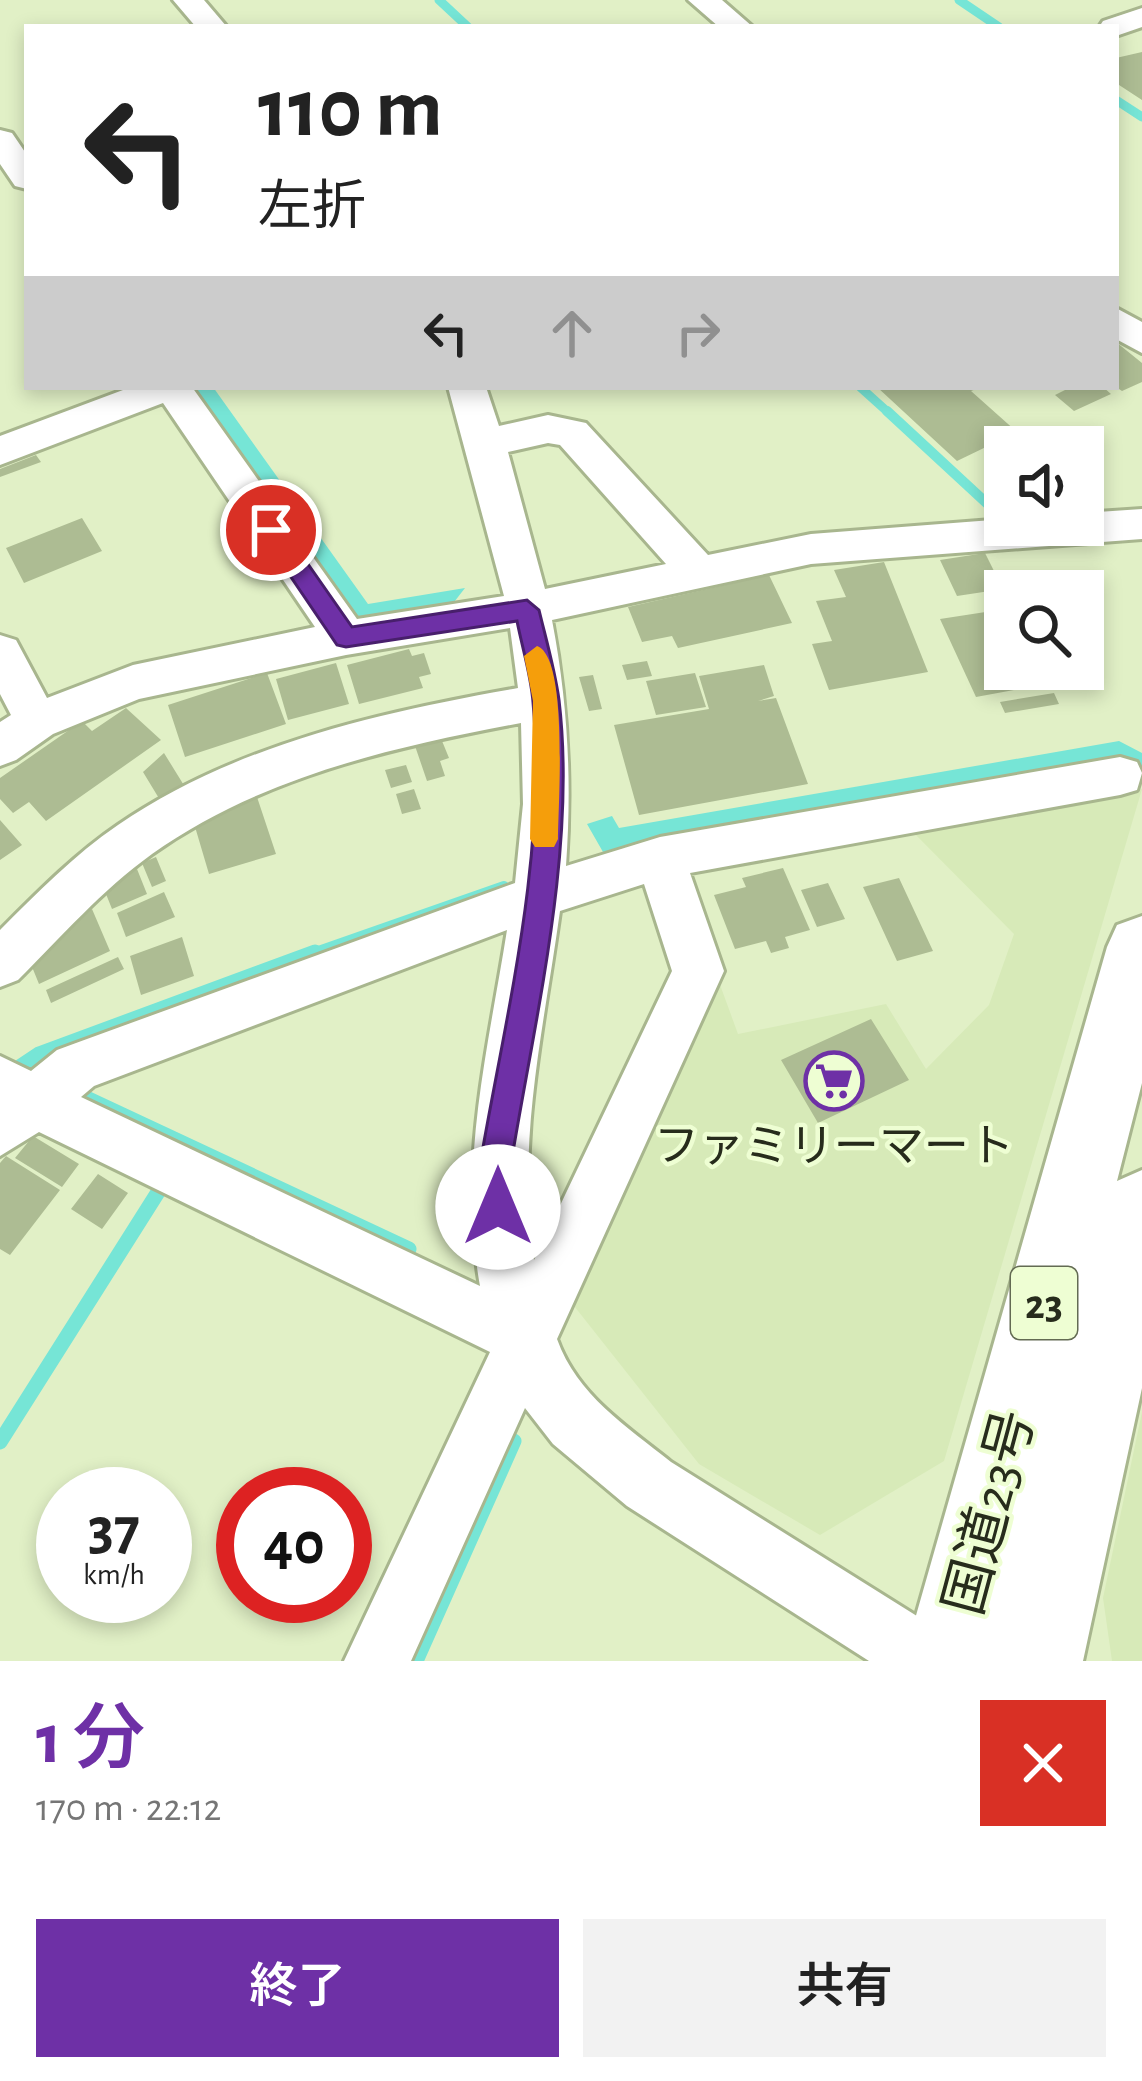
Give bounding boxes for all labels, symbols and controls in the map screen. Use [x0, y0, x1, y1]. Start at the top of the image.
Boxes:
text: 110 m [258, 68, 443, 152]
icon: left [60, 72, 216, 228]
text: 左折 [258, 181, 366, 235]
icon: left [413, 300, 479, 366]
icon: ahead [539, 300, 605, 366]
icon: right [665, 300, 731, 366]
map controls [984, 426, 1104, 690]
button: sound [984, 426, 1104, 546]
pin [220, 479, 322, 581]
icon: arrive [238, 497, 304, 563]
button: search [984, 570, 1104, 690]
supermarket icon: ファミリーマート [803, 1050, 865, 1112]
place label: ファミリーマート [654, 1125, 1014, 1170]
position arrow [435, 1144, 561, 1270]
road number: 23 [1011, 1267, 1077, 1339]
street label: 国道23号 [935, 1404, 1044, 1621]
speed limit sign: 40 [216, 1467, 372, 1623]
text: 37 [88, 1500, 140, 1560]
text: km/h [83, 1560, 145, 1590]
button: close [980, 1700, 1106, 1826]
text: 1 分 [36, 1704, 145, 1776]
text: 170 m · 22:12 [36, 1789, 221, 1828]
button: 終了 [36, 1919, 559, 2057]
button: 共有 [583, 1919, 1106, 2057]

